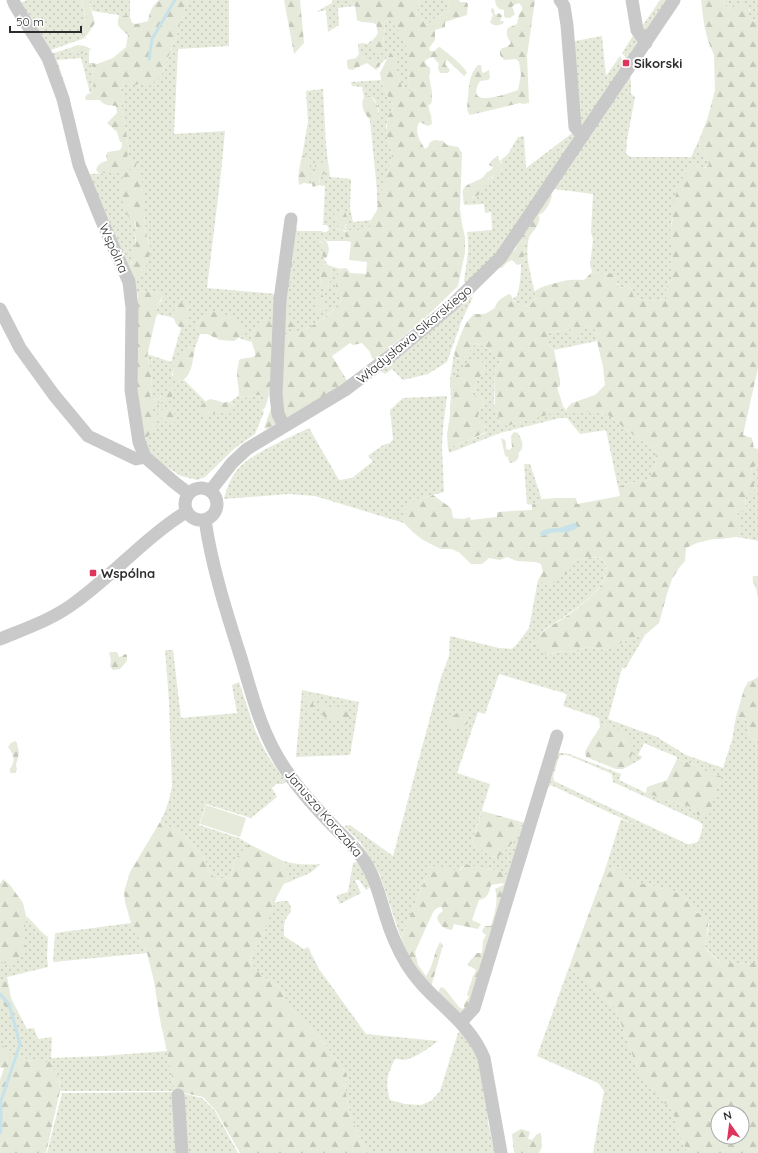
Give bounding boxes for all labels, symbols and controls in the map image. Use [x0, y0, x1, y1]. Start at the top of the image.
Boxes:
scale bar [10, 8, 81, 34]
text: 50 m [16, 14, 44, 29]
place label: Sikorski [634, 55, 682, 71]
marker: Sikorski [621, 58, 631, 68]
street label: Wspólna [96, 221, 132, 275]
street label: Władysława Sikorskiego [353, 281, 475, 387]
place label: Wspólna [101, 565, 155, 581]
marker: Wspólna [88, 568, 98, 578]
street label: Janusza Korczaka [282, 766, 366, 860]
north arrow [710, 1105, 750, 1145]
text: N [722, 1108, 733, 1123]

